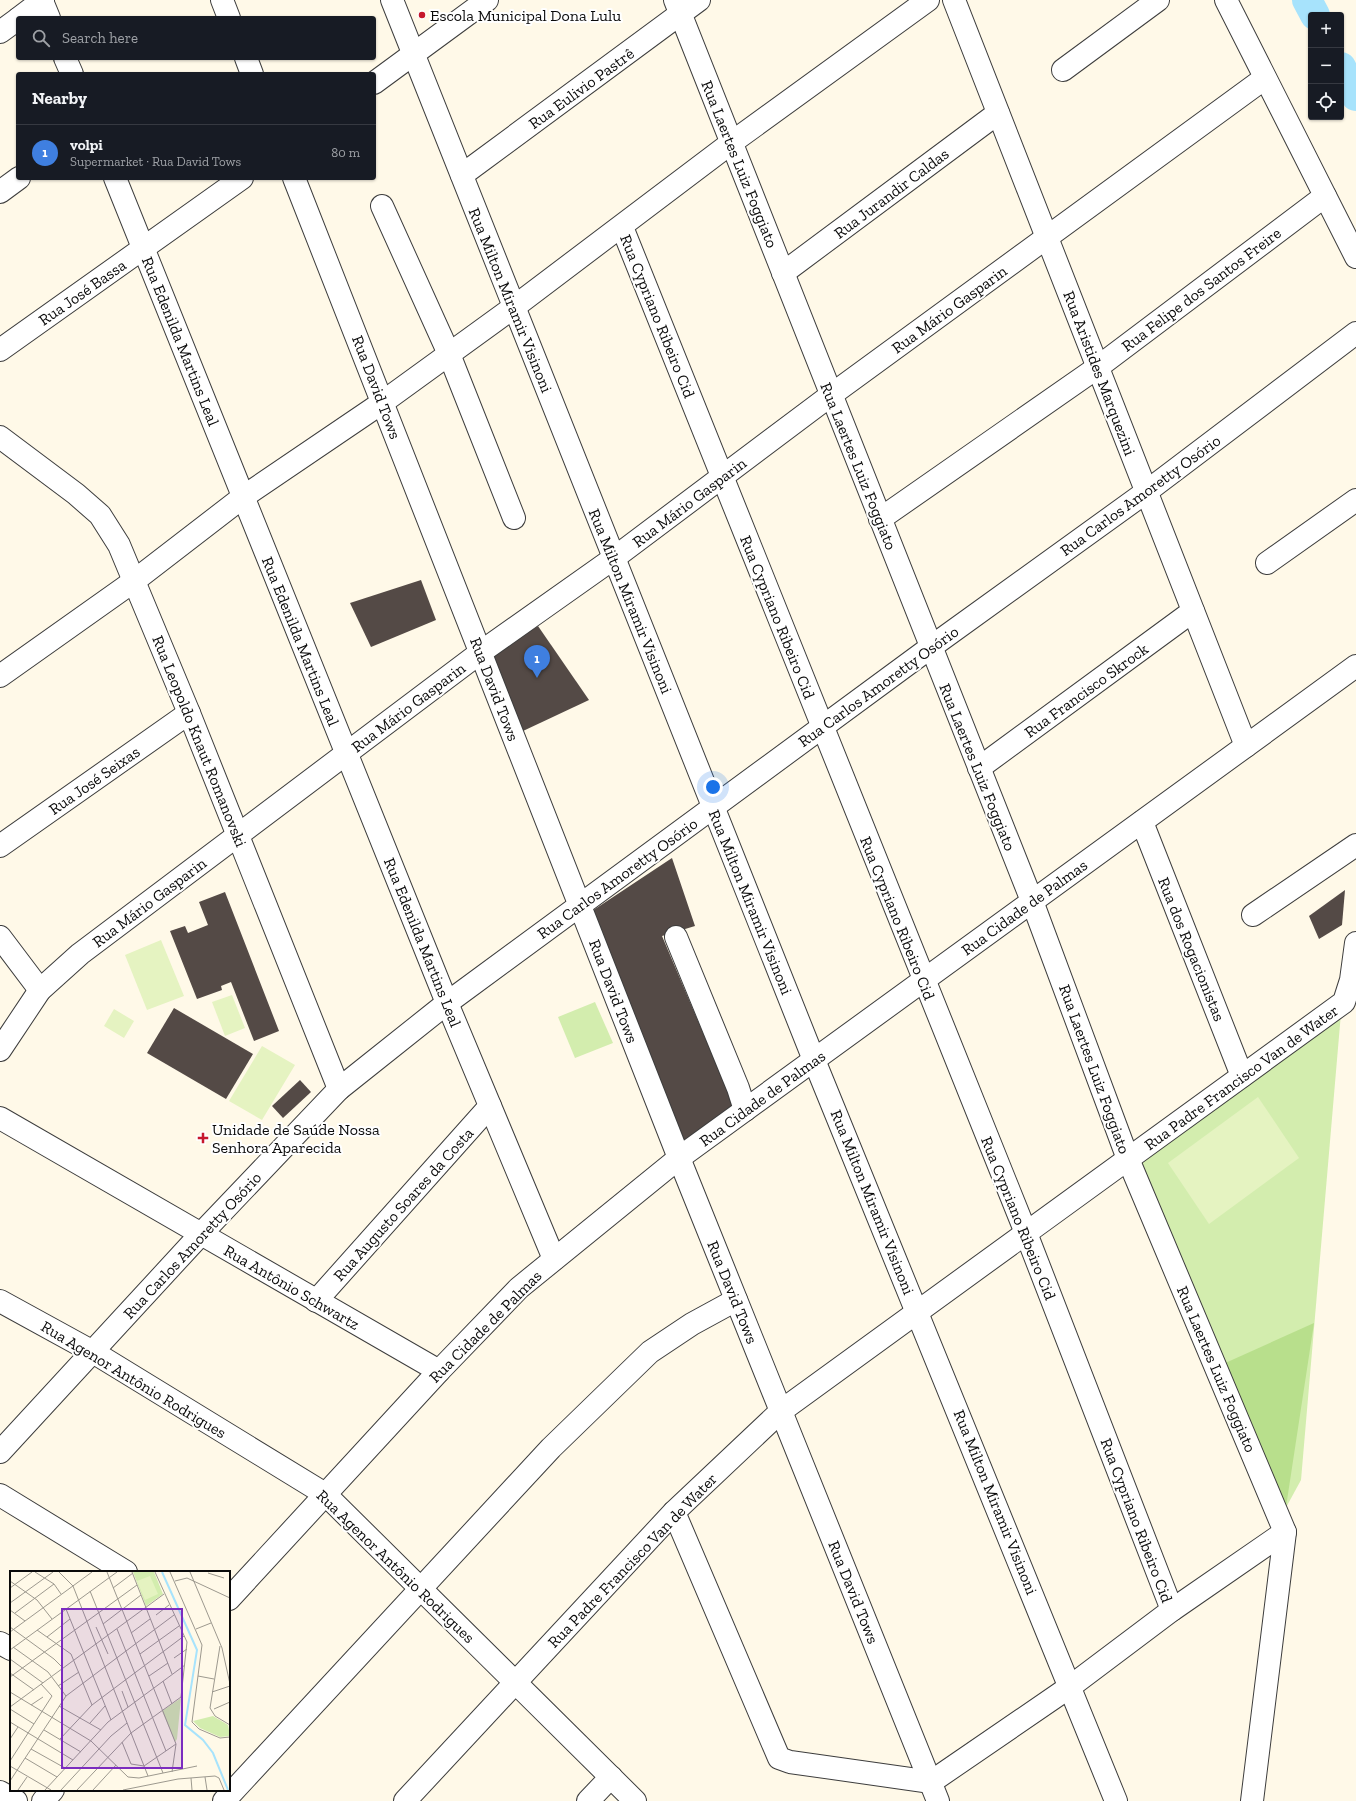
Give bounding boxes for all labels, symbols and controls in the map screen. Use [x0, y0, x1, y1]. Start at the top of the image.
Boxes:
place label: Escola Municipal Dona Lulu [430, 6, 621, 25]
marker: Escola Municipal Dona Lulu [417, 10, 427, 20]
map controls [1308, 12, 1344, 120]
button: + [1308, 12, 1344, 48]
search box [16, 16, 376, 60]
icon: search [30, 27, 52, 49]
text: Search here [62, 29, 138, 47]
street label: Rua Eulivio Pastrê [525, 44, 638, 133]
button: − [1308, 48, 1344, 84]
street label: Rua Laertes Luiz Foggiato [697, 78, 782, 251]
button: locate [1308, 84, 1344, 120]
text: Nearby [32, 88, 87, 108]
text: volpi [70, 136, 103, 154]
street label: Rua Jurandir Caldas [830, 144, 952, 243]
text: 1 [42, 145, 48, 160]
text: 80 m [331, 145, 360, 160]
text: Supermarket · Rua David Tows [70, 154, 241, 169]
street label: Rua Milton Miramir Visinoni [465, 205, 557, 396]
street label: Rua Felipe dos Santos Freire [1118, 223, 1285, 356]
street label: Rua Cypriano Ribeiro Cid [616, 232, 699, 401]
street label: Rua Edenilda Martins Leal [138, 254, 223, 429]
street label: Rua José Bassa [35, 255, 130, 330]
street label: Rua Mário Gasparin [888, 261, 1011, 358]
street label: Rua Aristides Marquezini [1059, 288, 1140, 459]
street label: Rua David Tows [348, 333, 405, 442]
street label: Rua Laertes Luiz Foggiato [816, 380, 901, 553]
street label: Rua Carlos Amoretty Osório [1056, 431, 1224, 560]
street label: Rua Mário Gasparin [629, 453, 751, 551]
street label: Rua Milton Miramir Visinoni [585, 506, 677, 697]
street label: Rua Cypriano Ribeiro Cid [736, 533, 819, 702]
street label: Rua Edenilda Martins Leal [258, 554, 343, 729]
street label: Rua Carlos Amoretty Osório [794, 622, 962, 751]
street label: Rua Leopoldo Knaut Romanovski [148, 633, 251, 850]
street label: Rua David Tows [466, 635, 523, 744]
street label: Rua Francisco Skrock [1021, 639, 1152, 742]
pin: 1 [524, 645, 550, 678]
street label: Rua Mário Gasparin [348, 658, 470, 756]
street label: Rua Laertes Luiz Foggiato [935, 681, 1020, 854]
street label: Rua José Seixas [45, 742, 143, 819]
your location [703, 777, 723, 797]
street label: Rua Milton Miramir Visinoni [705, 807, 797, 998]
street label: Rua Carlos Amoretty Osório [533, 814, 701, 943]
street label: Rua Cypriano Ribeiro Cid [856, 834, 939, 1003]
street label: Rua Mário Gasparin [89, 853, 211, 951]
street label: Rua Edenilda Martins Leal [380, 855, 465, 1030]
street label: Rua Cidade de Palmas [958, 855, 1091, 959]
street label: Rua dos Rogacionistas [1154, 874, 1229, 1024]
street label: Rua David Tows [585, 937, 642, 1046]
street label: Rua Laertes Luiz Foggiato [1055, 982, 1134, 1156]
street label: Rua Padre Francisco Van de Water [1141, 1000, 1342, 1154]
street label: Rua Cidade de Palmas [696, 1046, 829, 1150]
street label: Rua Milton Miramir Visinoni [827, 1107, 919, 1298]
place label: Unidade de Saúde Nossa Senhora Aparecida [212, 1120, 380, 1157]
street label: Rua Augusto Soares da Costa [329, 1123, 478, 1285]
marker: Unidade de Saúde Nossa Senhora Aparecida [197, 1132, 209, 1144]
street label: Rua Cypriano Ribeiro Cid [977, 1134, 1060, 1303]
street label: Rua Carlos Amoretty Osório [119, 1168, 265, 1323]
street label: Rua David Tows [703, 1238, 762, 1347]
street label: Rua Antônio Schwartz [221, 1241, 363, 1334]
street label: Rua Cidade de Palmas [425, 1266, 545, 1386]
street label: Rua Laertes Luiz Foggiato [1173, 1283, 1260, 1455]
street label: Rua Agenor Antônio Rodrigues [38, 1317, 230, 1442]
street label: Rua Milton Miramir Visinoni [950, 1407, 1042, 1598]
street label: Rua Cypriano Ribeiro Cid [1096, 1435, 1177, 1605]
street label: Rua Padre Francisco Van de Water [544, 1469, 721, 1652]
street label: Rua Agenor Antônio Rodrigues [313, 1486, 479, 1647]
street label: Rua David Tows [824, 1538, 883, 1647]
inset map [10, 1571, 230, 1791]

